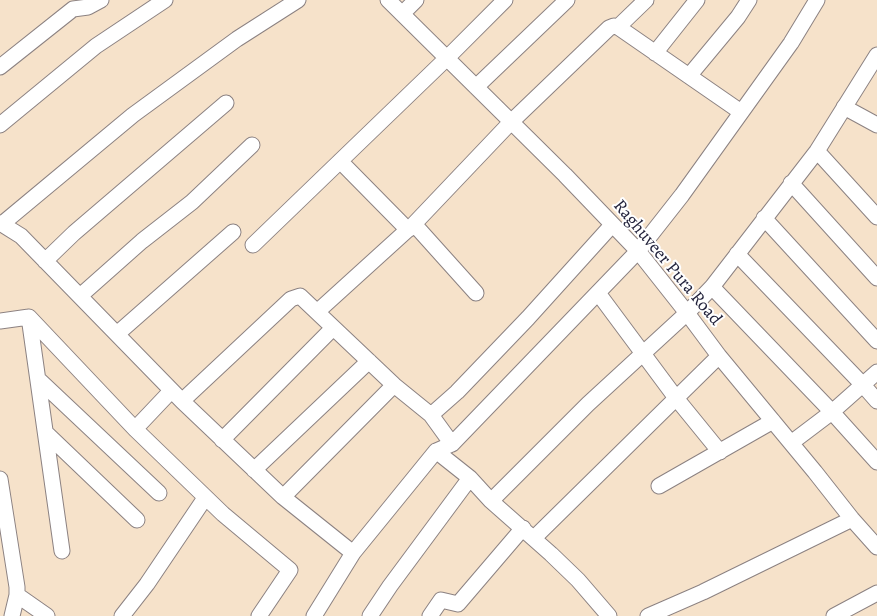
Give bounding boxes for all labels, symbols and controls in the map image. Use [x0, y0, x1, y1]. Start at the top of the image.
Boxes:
street label: Raghuveer Pura Road [608, 196, 726, 330]

